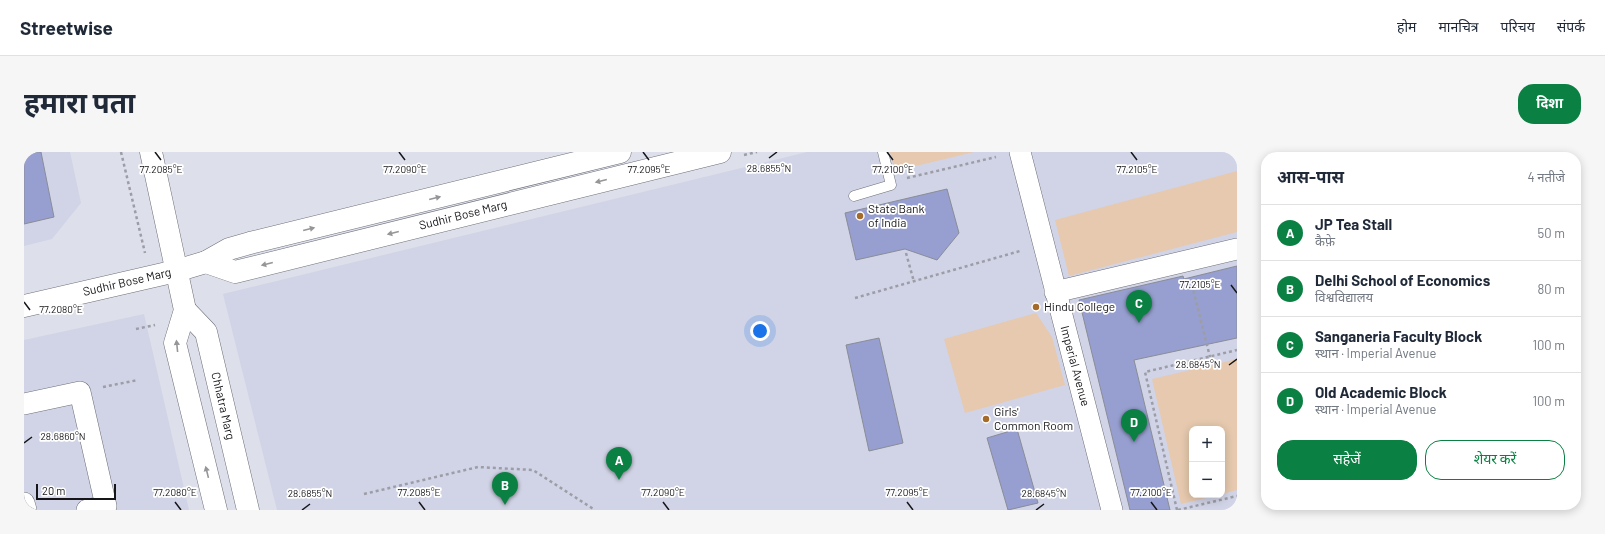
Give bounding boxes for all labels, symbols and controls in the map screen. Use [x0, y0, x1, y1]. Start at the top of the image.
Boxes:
text: Streetwise [20, 16, 113, 39]
text: होम [1397, 18, 1416, 35]
text: मानचित्र [1438, 18, 1479, 35]
text: परिचय [1501, 18, 1535, 35]
text: संपर्क [1557, 18, 1585, 35]
button: दिशा [1518, 84, 1581, 124]
text: हमारा पता [24, 85, 135, 119]
text: 28.6855°N [747, 162, 791, 174]
text: 77.2085°E [139, 163, 183, 175]
text: 77.2090°E [383, 163, 427, 175]
text: 77.2095°E [627, 163, 671, 175]
text: 77.2100°E [872, 163, 914, 175]
text: 77.2105°E [1116, 163, 1158, 175]
text: आस-पास [1277, 166, 1344, 186]
text: 4 नतीजे [1528, 169, 1565, 185]
one-way arrow [594, 179, 607, 185]
one-way arrow [429, 194, 441, 200]
street label: Sudhir Bose Marg [417, 196, 508, 232]
place label: State Bank of India [868, 201, 925, 229]
marker: State Bank of India [855, 211, 865, 221]
text: JP Tea Stall [1315, 215, 1392, 233]
text: A [1286, 225, 1294, 241]
text: 50 m [1538, 225, 1565, 241]
one-way arrow [303, 226, 315, 232]
one-way arrow [387, 230, 399, 236]
text: कैफ़े [1315, 233, 1335, 249]
one-way arrow [260, 261, 273, 267]
street label: Sudhir Bose Marg [81, 264, 172, 298]
text: Delhi School of Economics [1315, 271, 1490, 289]
text: 77.2105°E [1179, 278, 1221, 290]
text: B [1286, 281, 1294, 297]
text: 80 m [1538, 281, 1565, 297]
text: विश्वविद्यालय [1315, 289, 1373, 305]
pin: C [1126, 290, 1152, 323]
place label: Hindu College [1044, 299, 1115, 313]
marker: Hindu College [1031, 302, 1041, 312]
text: 77.2080°E [39, 303, 83, 315]
your location [750, 321, 770, 341]
street label: Imperial Avenue [1058, 324, 1093, 408]
text: Sanganeria Faculty Block [1315, 327, 1482, 345]
text: C [1286, 337, 1294, 353]
text: 100 m [1532, 337, 1565, 353]
one-way arrow [174, 340, 180, 352]
text: स्थान · Imperial Avenue [1315, 345, 1436, 361]
text: 28.6845°N [1176, 358, 1220, 370]
street label: Chhatra Marg [209, 371, 239, 441]
text: Old Academic Block [1315, 383, 1447, 401]
text: D [1286, 393, 1294, 409]
text: 100 m [1532, 393, 1565, 409]
text: स्थान · Imperial Avenue [1315, 401, 1436, 417]
place label: Girls' Common Room [994, 404, 1073, 432]
pin: D [1121, 409, 1147, 442]
marker: Girls' Common Room [981, 414, 991, 424]
map controls [1189, 426, 1225, 498]
button: + [1189, 426, 1225, 462]
text: 28.6860°N [40, 430, 86, 442]
button: सहेजें [1277, 440, 1417, 480]
button: शेयर करें [1425, 440, 1565, 480]
pin: A [606, 447, 632, 480]
button: − [1189, 462, 1225, 498]
one-way arrow [204, 466, 210, 478]
pin: B [492, 472, 518, 505]
scale bar [36, 482, 116, 501]
text: 20 m [42, 484, 65, 497]
text: 77.2080°E [153, 486, 197, 498]
text: 77.2085°E [397, 486, 441, 498]
text: 77.2090°E [641, 486, 685, 498]
text: 77.2095°E [885, 486, 929, 498]
text: 77.2100°E [1130, 486, 1172, 498]
text: 28.6855°N [288, 487, 332, 499]
text: 28.6845°N [1022, 487, 1066, 499]

